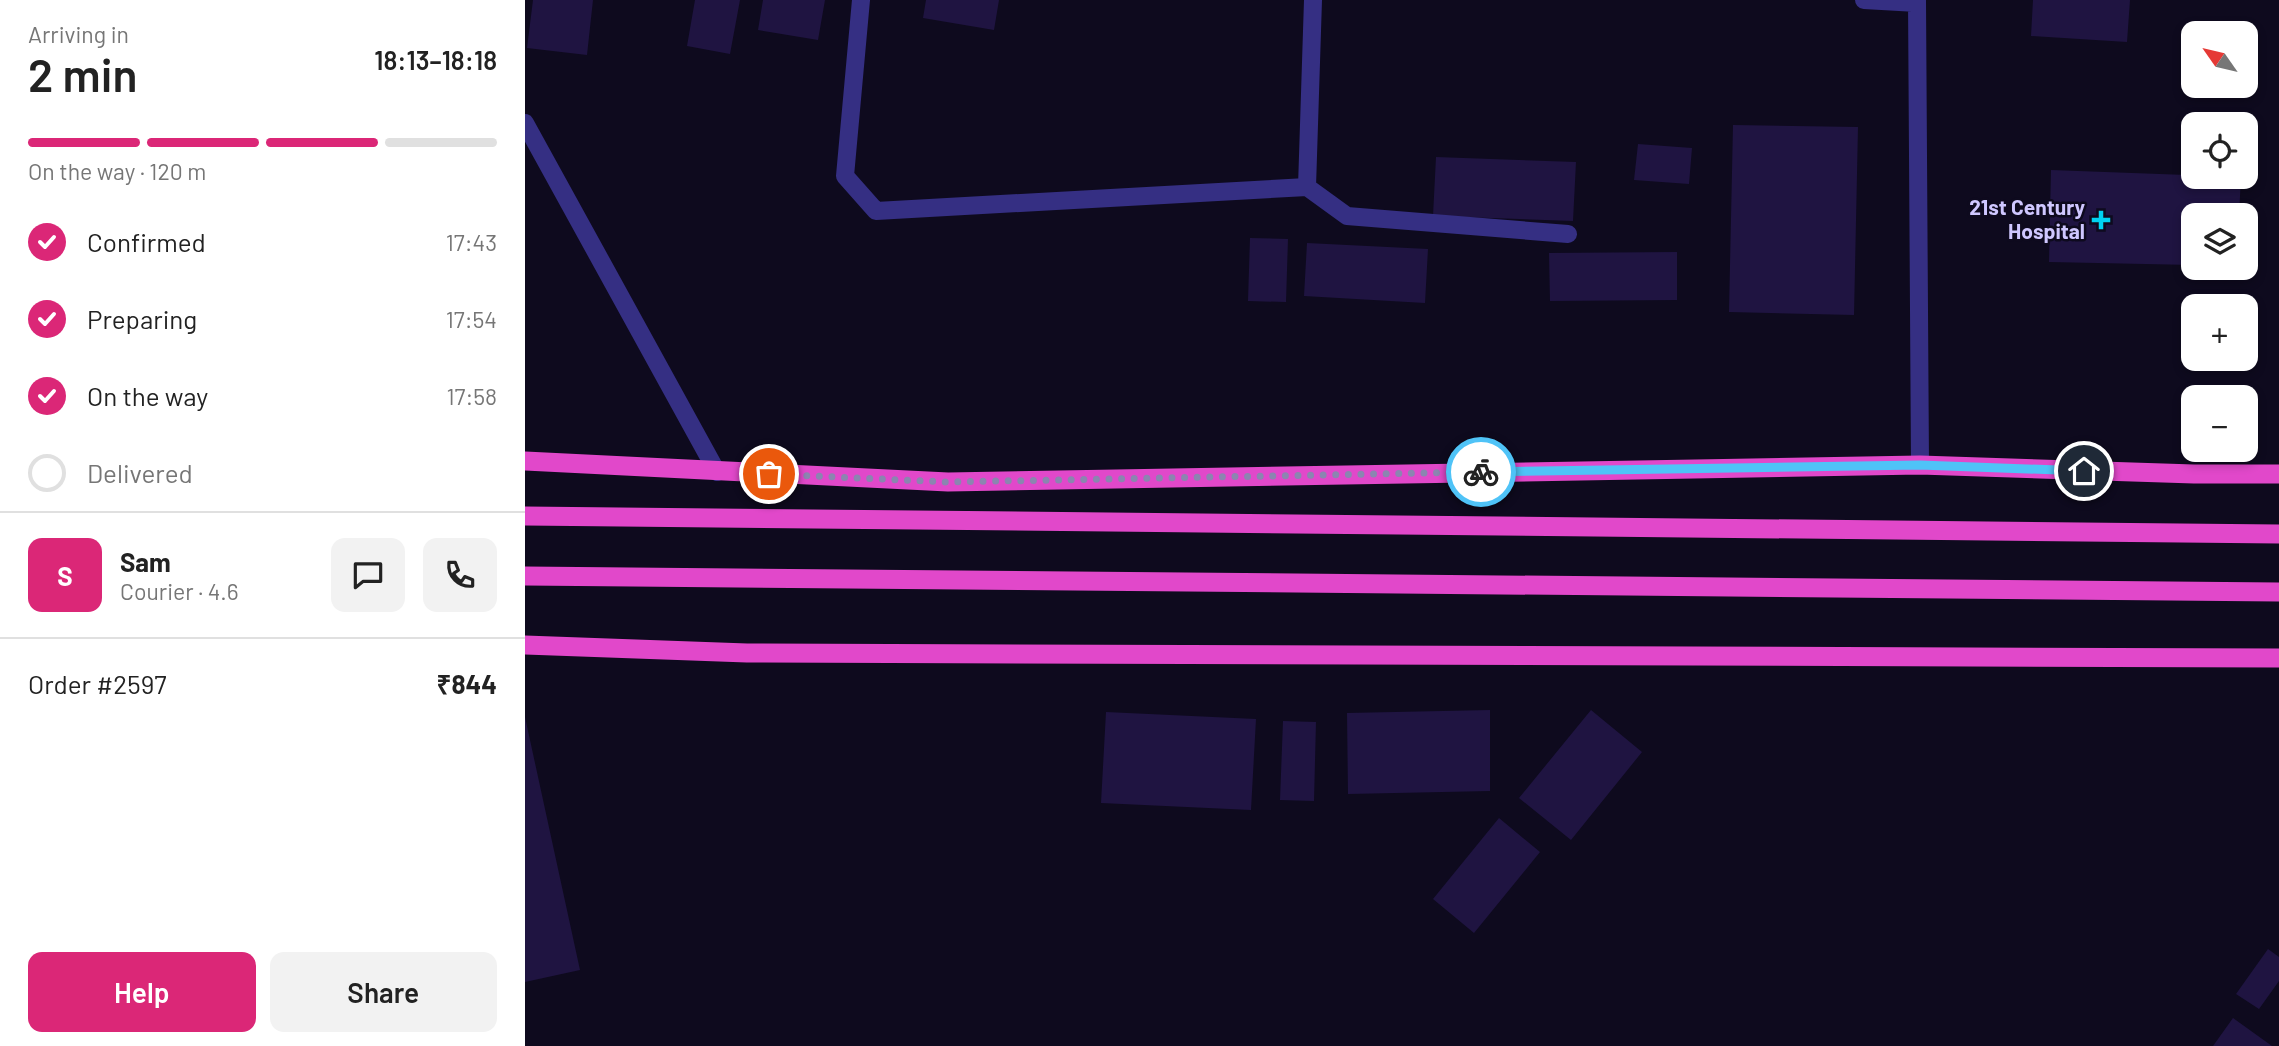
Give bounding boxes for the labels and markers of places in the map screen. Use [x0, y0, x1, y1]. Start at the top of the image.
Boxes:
place label: 21st Century Hospital [1969, 194, 2085, 243]
marker: 21st Century Hospital [2091, 210, 2111, 230]
pin [2054, 441, 2114, 501]
pin [739, 444, 799, 504]

